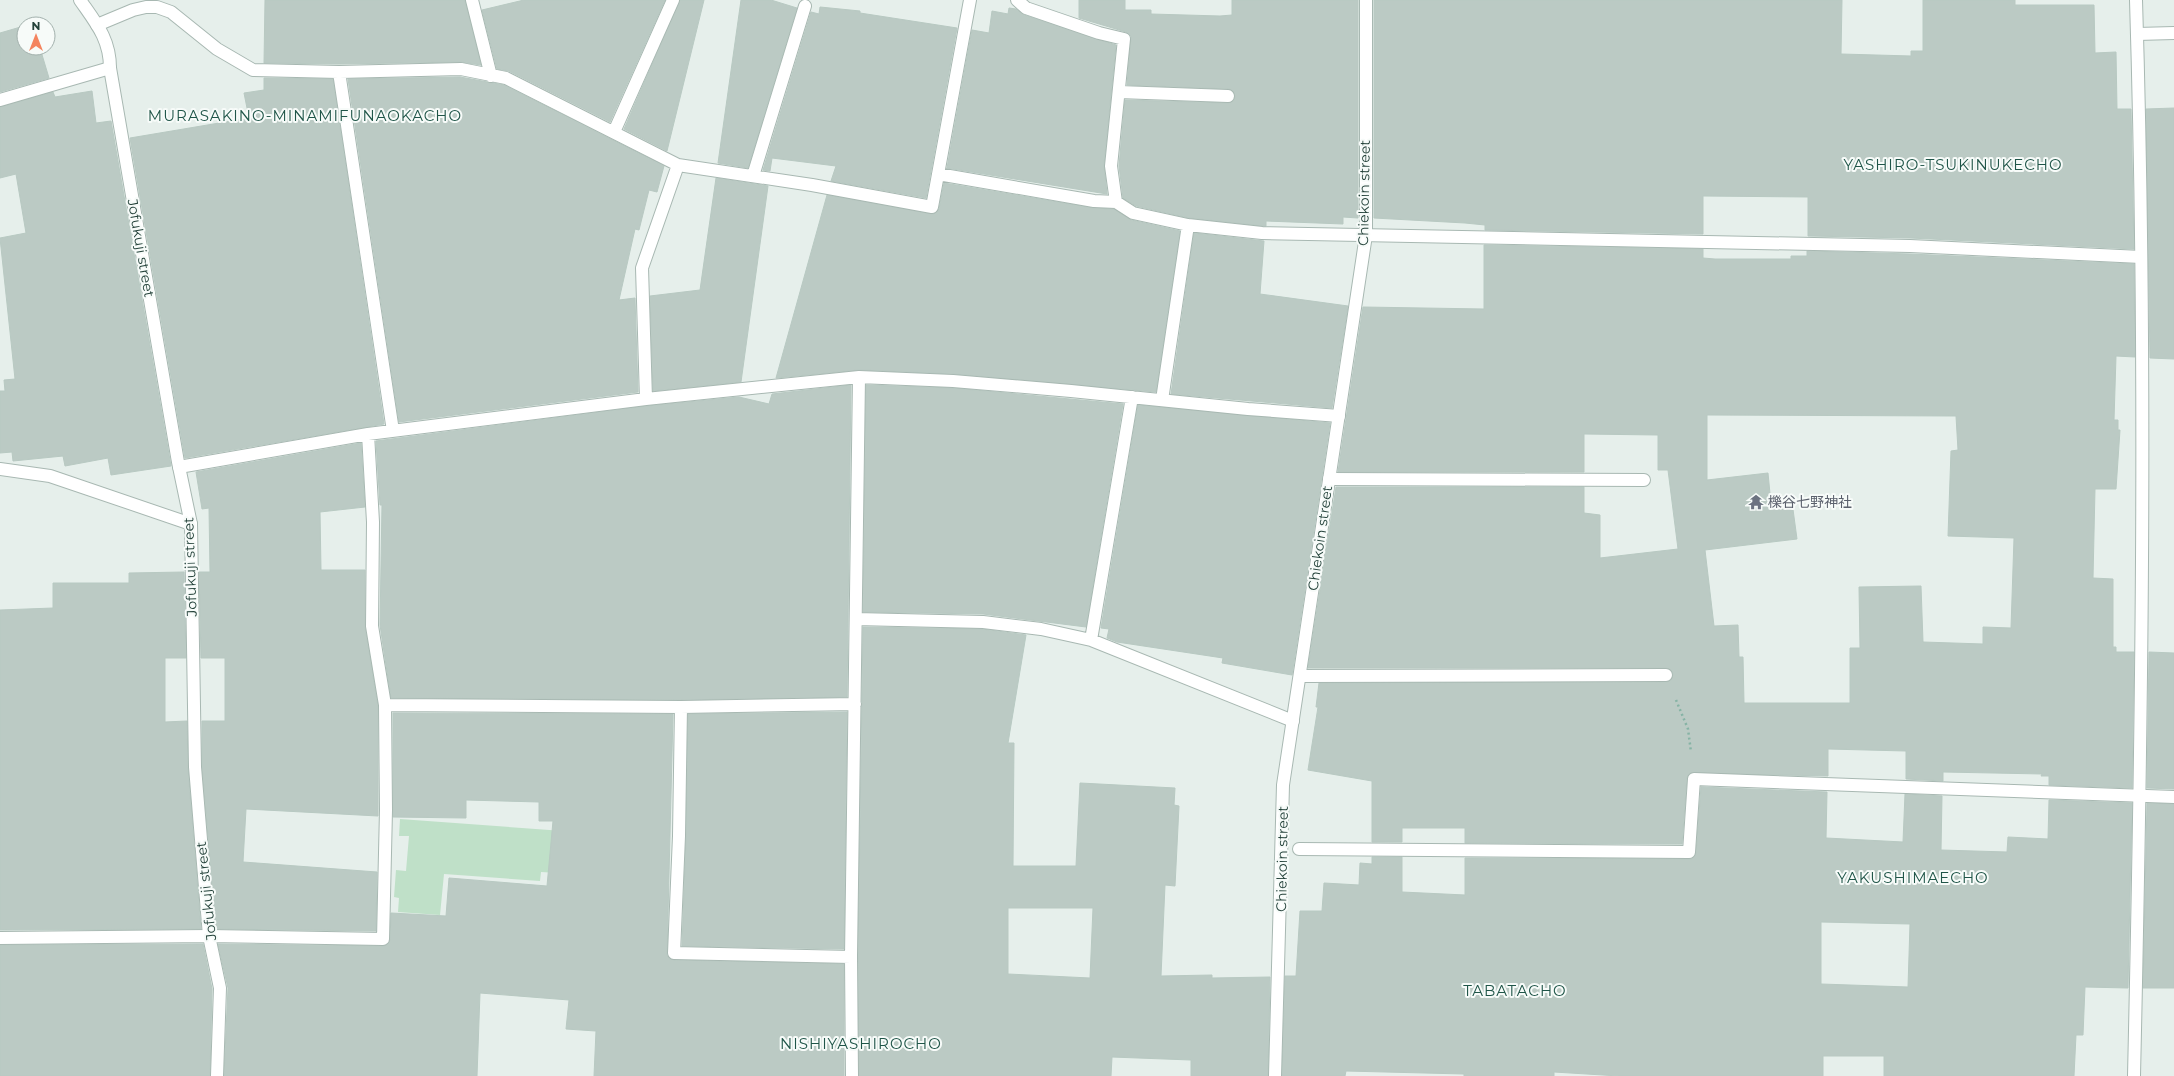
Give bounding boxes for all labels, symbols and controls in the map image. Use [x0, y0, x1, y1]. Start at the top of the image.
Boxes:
north arrow [16, 16, 56, 56]
text: N [32, 19, 40, 33]
district label: MURASAKINO-MINAMIFUNAOKACHO [148, 106, 462, 125]
street label: Chiekoin street [1354, 140, 1374, 246]
district label: YASHIRO-TSUKINUKECHO [1843, 155, 2063, 174]
street label: Jofukuji street [123, 197, 159, 299]
street label: Chiekoin street [1304, 484, 1336, 592]
temple icon: 櫟谷七野神社 [1747, 493, 1765, 511]
place label: 櫟谷七野神社 [1768, 493, 1852, 511]
street label: Jofukuji street [179, 517, 201, 618]
street label: Chiekoin street [1272, 806, 1292, 912]
street label: Jofukuji street [192, 840, 220, 942]
district label: YAKUSHIMAECHO [1837, 868, 1989, 887]
district label: TABATACHO [1463, 981, 1567, 1000]
district label: NISHIYASHIROCHO [780, 1034, 942, 1053]

